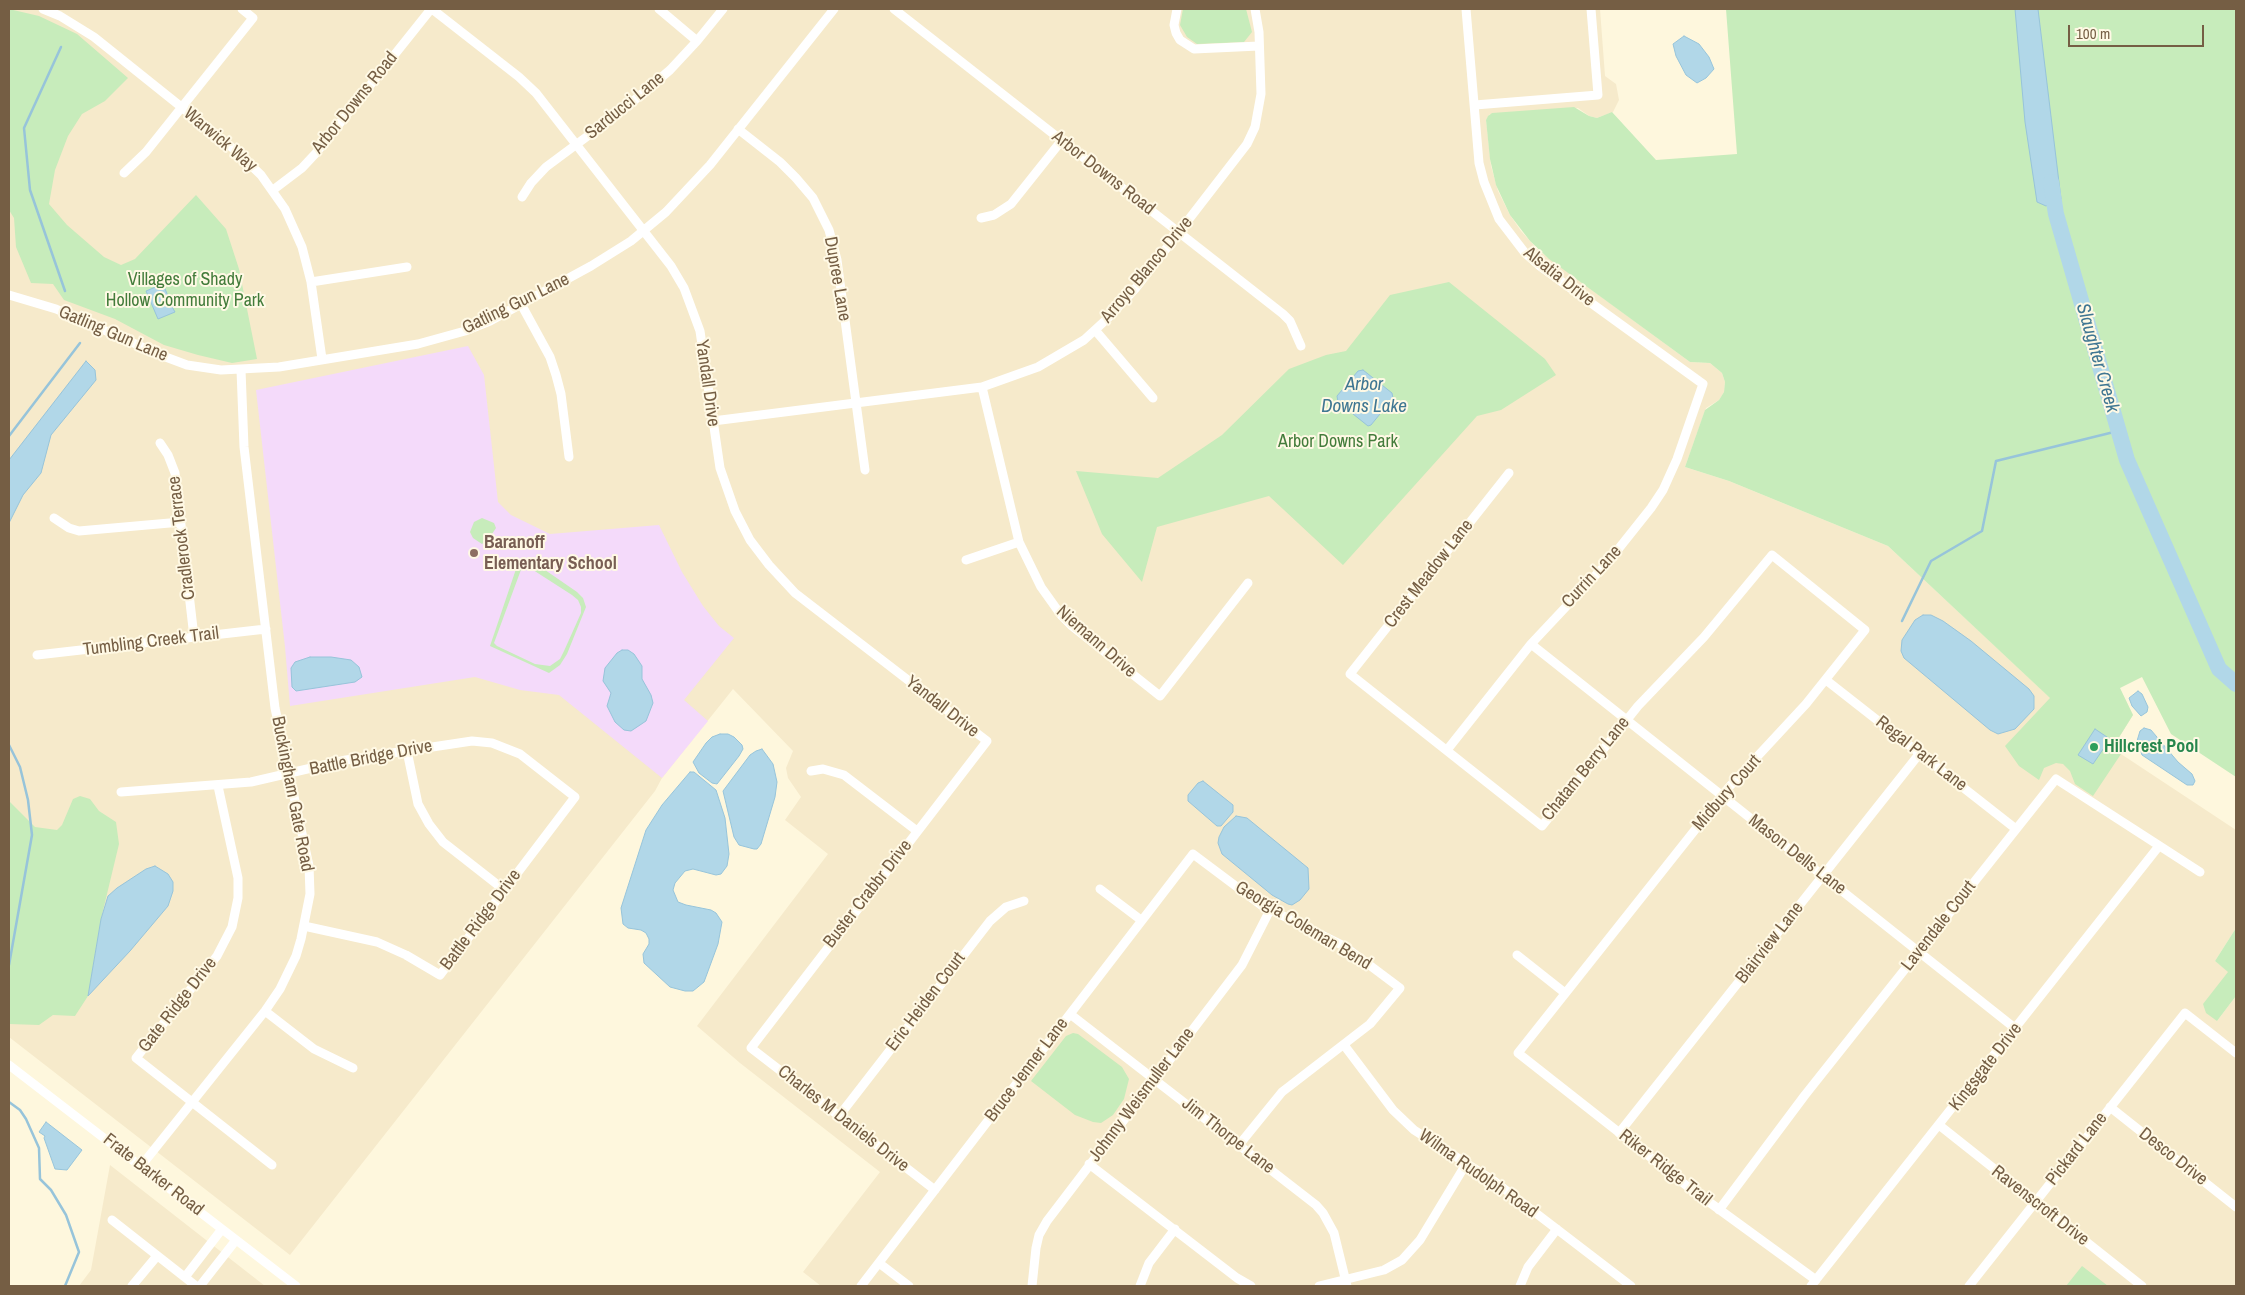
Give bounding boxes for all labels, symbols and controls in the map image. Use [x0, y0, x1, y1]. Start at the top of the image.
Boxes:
scale bar [2070, 15, 2206, 47]
text: 100 m [2076, 23, 2110, 44]
street label: Arbor Downs Road [307, 48, 403, 158]
street label: Sarducci Lane [581, 68, 669, 144]
street label: Warwick Way [179, 103, 261, 177]
street label: Arbor Downs Road [1047, 126, 1159, 220]
street label: Arroyo Blanco Drive [1096, 212, 1198, 328]
street label: Dupree Lane [819, 235, 855, 323]
street label: Alsatia Drive [1519, 242, 1599, 312]
park label: Villages of Shady Hollow Community Park [106, 269, 264, 312]
street label: Gatling Gun Lane [459, 269, 573, 339]
street label: Gatling Gun Lane [55, 301, 171, 367]
water label: Slaughter Creek [2071, 301, 2123, 415]
street label: Yandall Drive [690, 338, 724, 428]
water label: Arbor Downs Lake [1321, 374, 1407, 418]
park label: Arbor Downs Park [1278, 431, 1398, 453]
street label: Cradlerock Terrace [164, 475, 200, 601]
street label: Crest Meadow Lane [1380, 515, 1478, 633]
place label: Baranoff Elementary School [484, 532, 617, 574]
street label: Currin Lane [1558, 541, 1626, 613]
marker: Baranoff Elementary School [468, 547, 480, 559]
street label: Niemann Drive [1051, 601, 1141, 683]
street label: Tumbling Creek Trail [82, 623, 220, 661]
street label: Yandall Drive [901, 672, 983, 742]
street label: Chatam Berry Lane [1537, 712, 1635, 826]
street label: Regal Park Lane [1871, 712, 1971, 796]
street label: Buckingham Gate Road [266, 715, 318, 873]
street label: Battle Bridge Drive [308, 736, 434, 780]
place label: Hillcrest Pool [2104, 736, 2198, 758]
marker: Hillcrest Pool [2088, 741, 2100, 753]
street label: Midbury Court [1688, 751, 1766, 835]
street label: Mason Dells Lane [1744, 810, 1850, 900]
street label: Buster Crabbr Drive [819, 836, 917, 952]
street label: Battle Ridge Drive [436, 865, 526, 975]
street label: Georgia Coleman Bend [1231, 877, 1375, 975]
street label: Lavendale Court [1897, 877, 1981, 975]
street label: Blairview Lane [1731, 898, 1809, 988]
street label: Eric Heiden Court [882, 948, 970, 1056]
street label: Gate Ridge Drive [134, 953, 222, 1057]
street label: Bruce Jenner Lane [981, 1014, 1073, 1126]
street label: Kingsgate Drive [1945, 1019, 2027, 1115]
street label: Johnny Weismuller Lane [1085, 1024, 1199, 1166]
street label: Charles M Daniels Drive [773, 1061, 913, 1177]
street label: Jim Thorpe Lane [1177, 1093, 1279, 1179]
street label: Pickard Lane [2042, 1108, 2112, 1190]
street label: Desco Drive [2134, 1123, 2212, 1191]
street label: Wilma Rudolph Road [1414, 1125, 1542, 1223]
street label: Riker Ridge Trail [1614, 1125, 1716, 1211]
street label: Frate Barker Road [99, 1129, 207, 1221]
street label: Ravenscroft Drive [1987, 1161, 2093, 1251]

